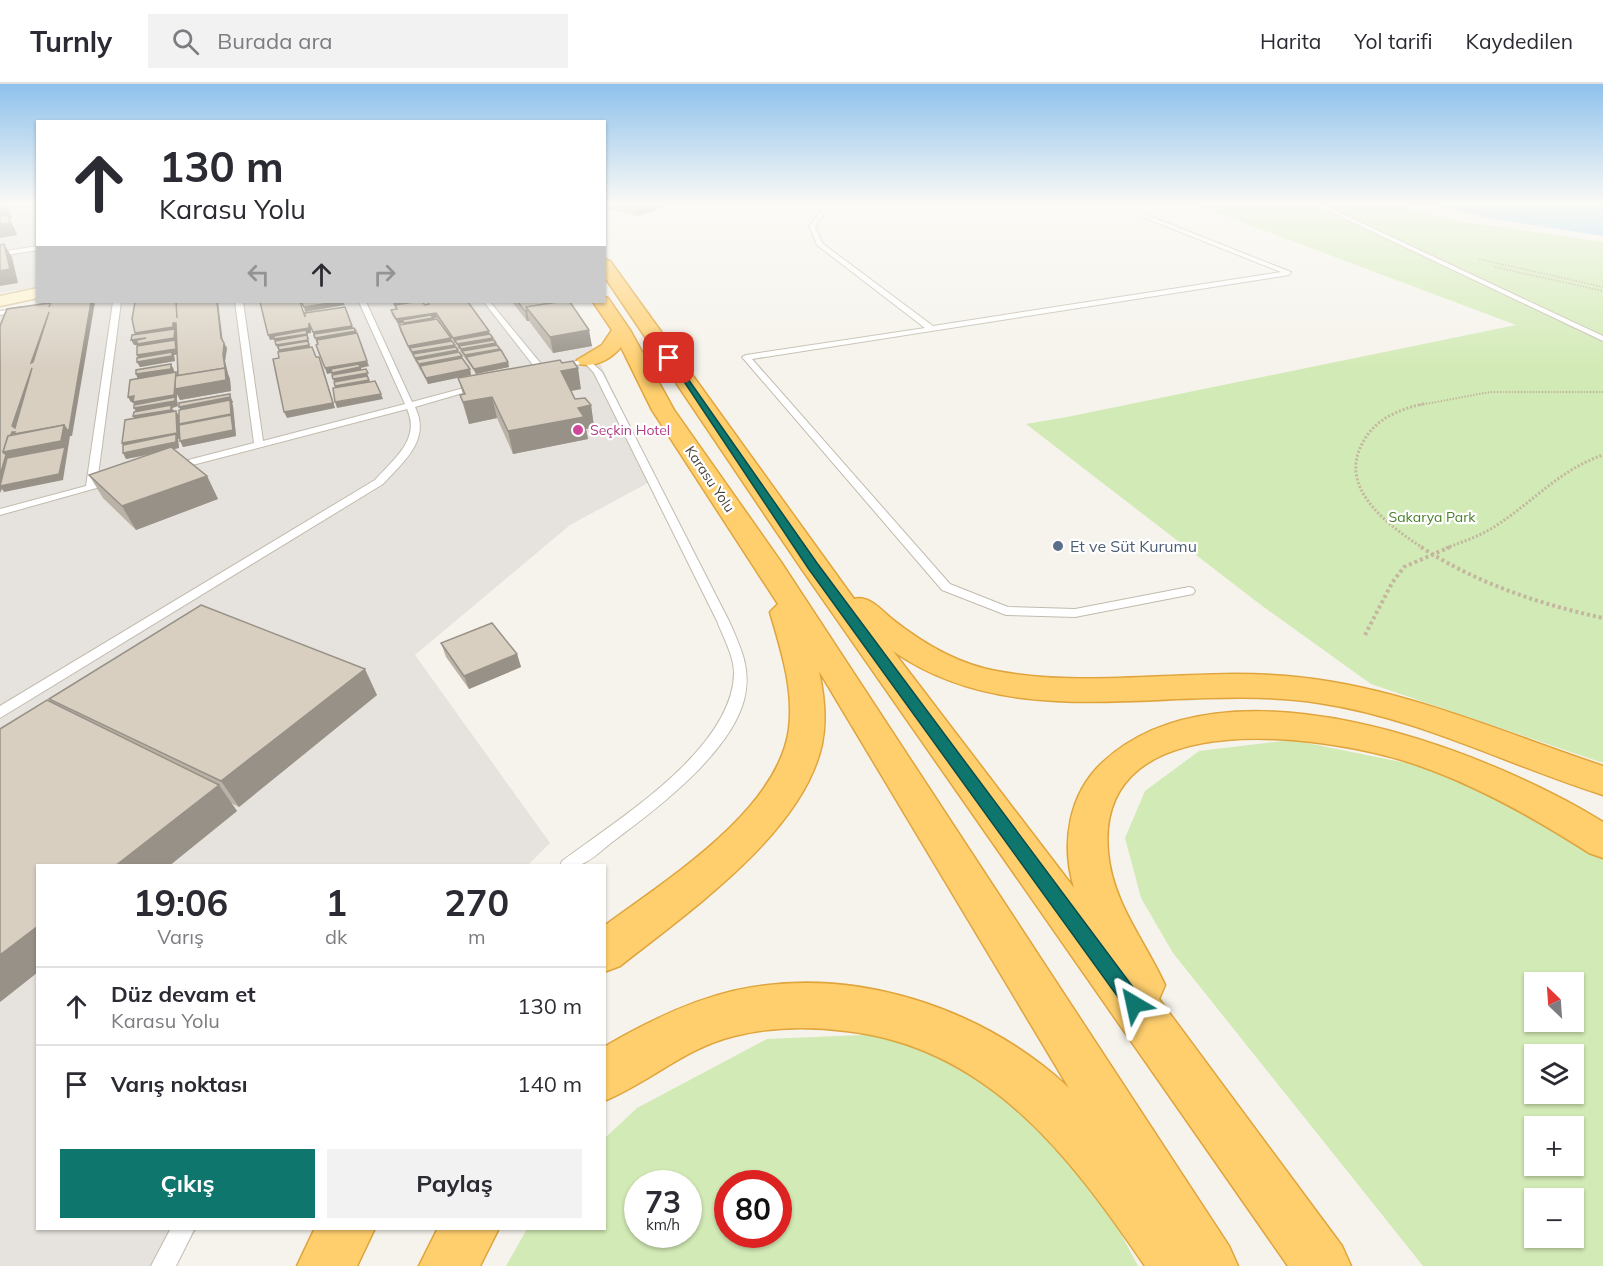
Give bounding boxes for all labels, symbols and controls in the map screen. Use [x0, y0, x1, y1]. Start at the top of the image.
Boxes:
search box [148, 14, 568, 68]
text: Turnly [30, 24, 112, 59]
icon: search [169, 25, 202, 58]
text: Burada ara [217, 27, 332, 55]
text: Harita [1260, 28, 1321, 54]
text: Yol tarifi [1354, 28, 1433, 54]
text: Kaydedilen [1466, 28, 1573, 54]
text: 130 m [159, 140, 284, 193]
icon: ahead [60, 144, 138, 222]
text: Karasu Yolu [159, 192, 306, 226]
icon: left [242, 258, 275, 291]
icon: ahead [305, 258, 338, 291]
icon: right [368, 258, 401, 291]
pin [643, 332, 694, 383]
icon: arrive [652, 341, 685, 374]
place label: Seçkin Hotel [590, 421, 670, 439]
marker: Seçkin Hotel [571, 423, 585, 437]
street label: Karasu Yolu [681, 442, 739, 516]
park label: Sakarya Park [1389, 508, 1476, 526]
place label: Et ve Süt Kurumu [1070, 536, 1197, 556]
marker: Et ve Süt Kurumu [1051, 539, 1065, 553]
text: 19:06 [133, 880, 228, 925]
text: 1 [325, 880, 347, 925]
text: 270 [444, 880, 509, 925]
text: Varış [157, 924, 204, 949]
text: dk [325, 924, 347, 949]
text: m [468, 924, 485, 949]
position arrow [1102, 972, 1166, 1036]
north arrow [1524, 972, 1584, 1032]
map controls [1524, 972, 1584, 1248]
text: Düz devam et [111, 980, 256, 1008]
icon: ahead [60, 990, 93, 1023]
text: 130 m [517, 992, 582, 1020]
text: Karasu Yolu [111, 1008, 220, 1033]
button: layers [1524, 1044, 1584, 1104]
icon: arrive [60, 1068, 93, 1101]
text: Varış noktası [111, 1070, 247, 1098]
text: 140 m [517, 1070, 582, 1098]
button: + [1524, 1116, 1584, 1176]
button: Çıkış [60, 1149, 315, 1218]
button: Paylaş [327, 1149, 582, 1218]
speed limit sign: 80 [714, 1170, 792, 1248]
text: 73 [645, 1183, 681, 1221]
button: − [1524, 1188, 1584, 1248]
text: km/h [646, 1215, 680, 1234]

